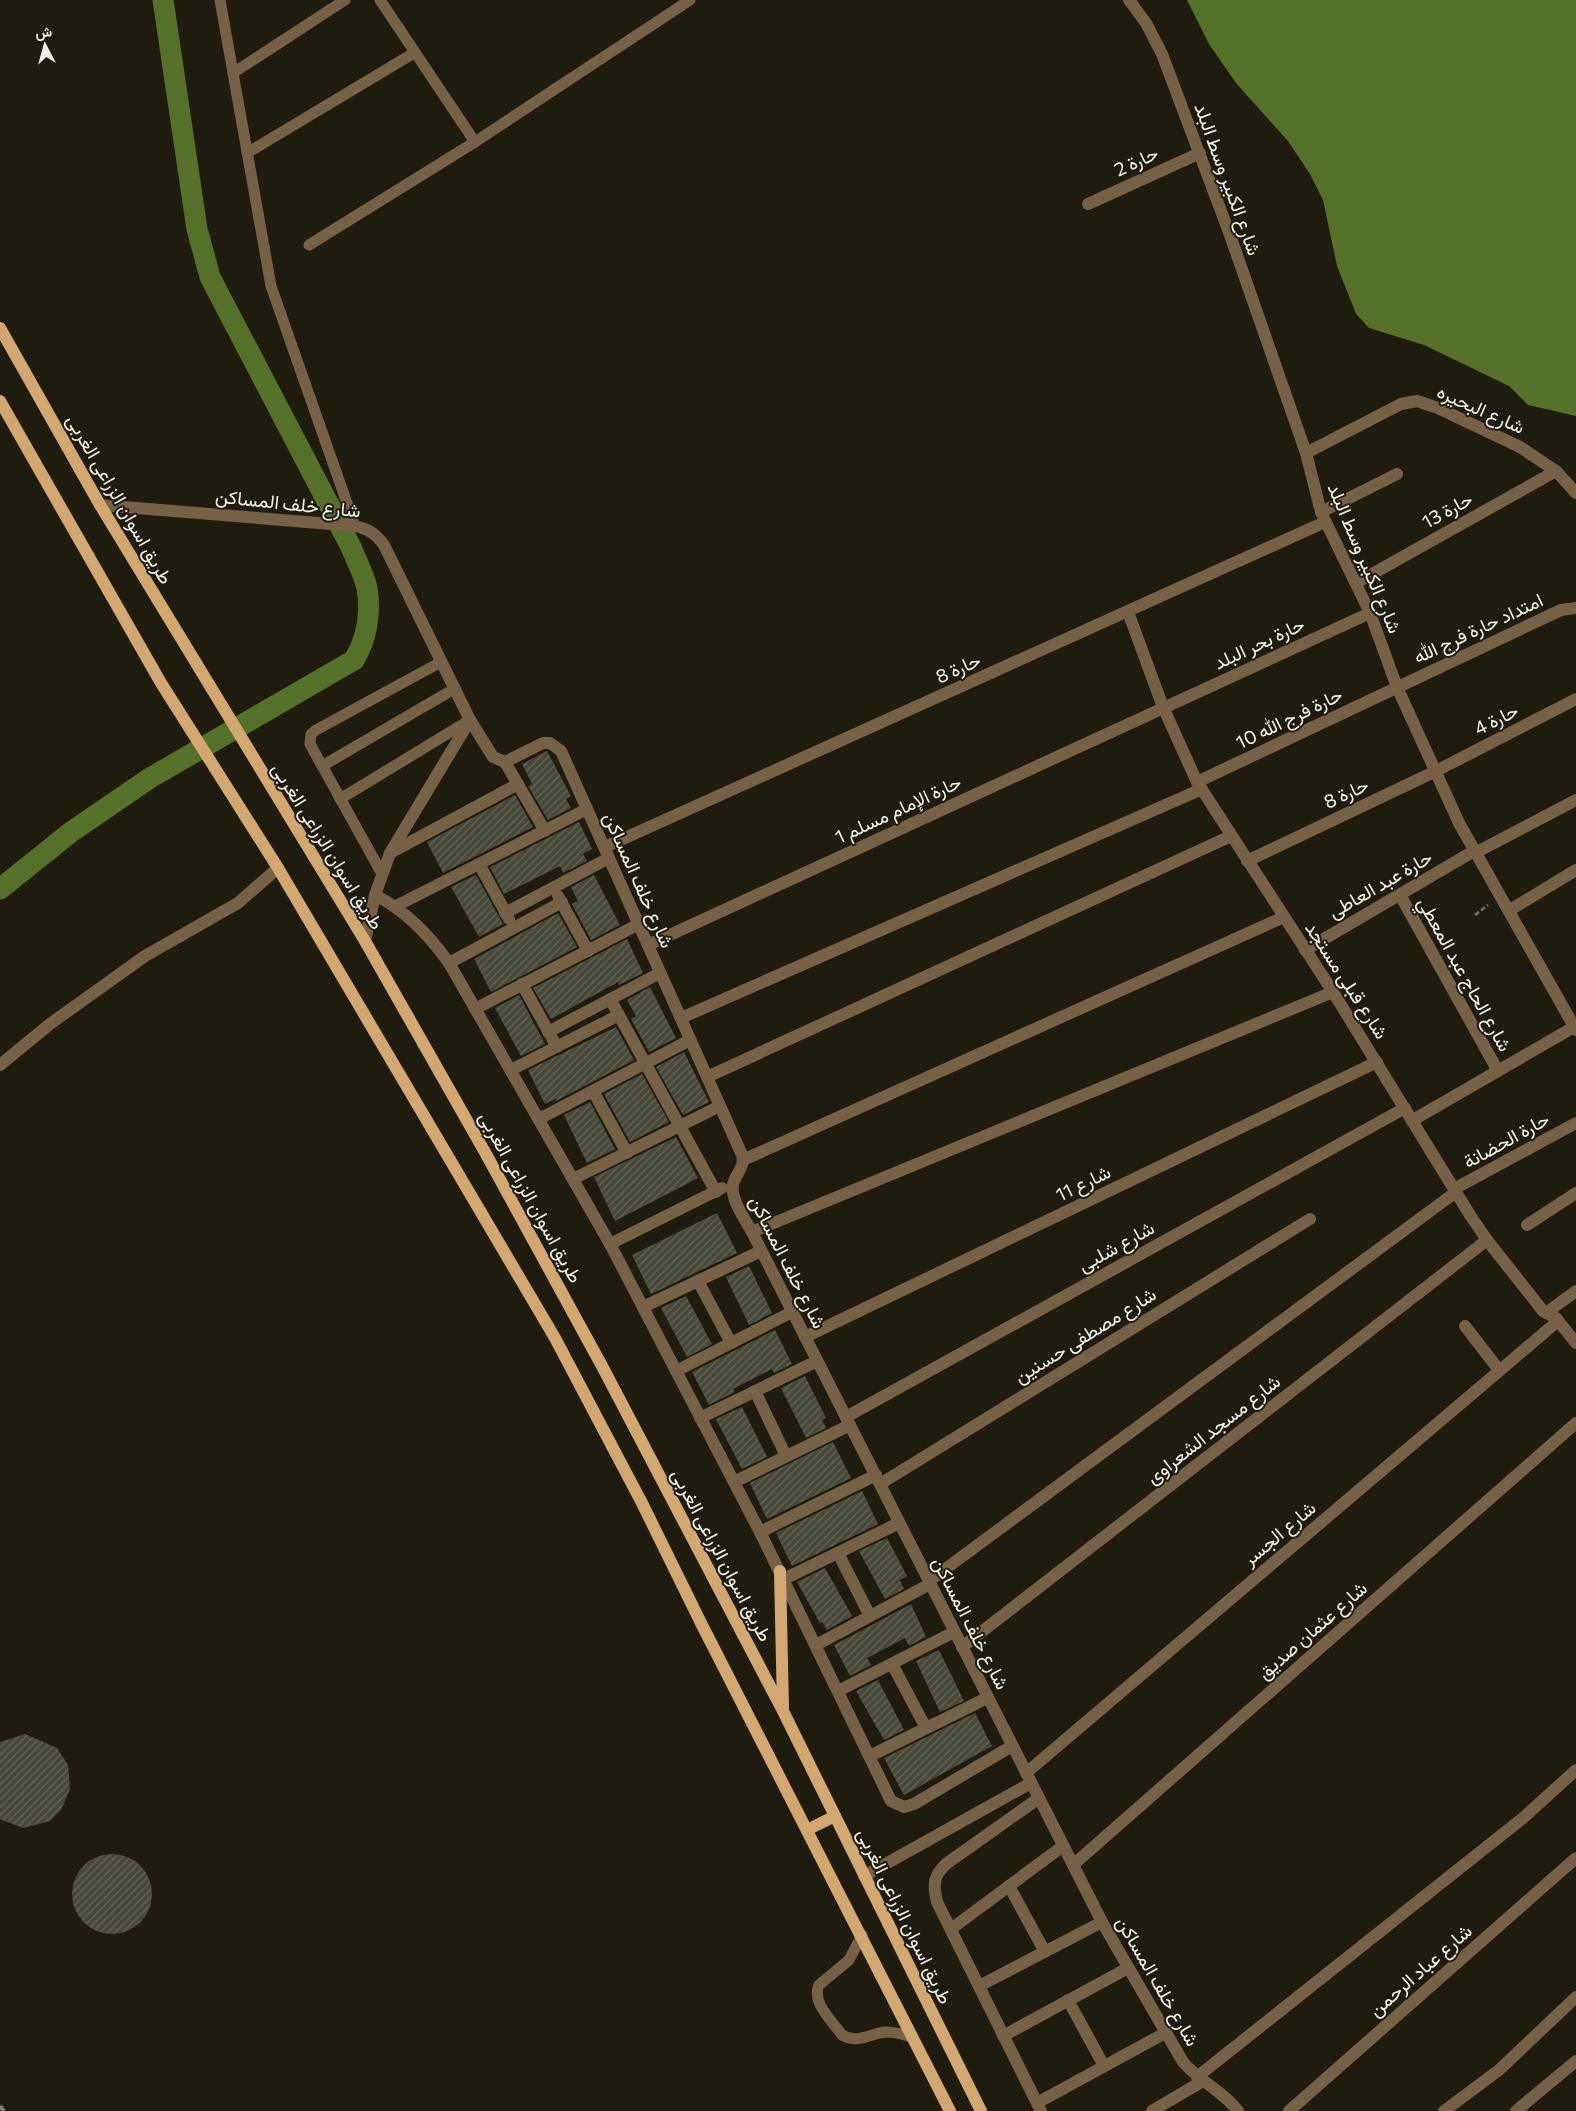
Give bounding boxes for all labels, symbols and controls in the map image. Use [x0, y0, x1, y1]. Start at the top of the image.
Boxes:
north arrow [20, 20, 70, 70]
text: ش [34, 22, 53, 42]
street label: شارع الكبير وسط البلد [1188, 99, 1267, 259]
street label: حارة 2 [1110, 140, 1162, 182]
street label: شارع البحيره [1433, 379, 1529, 440]
street label: طريق اسوان الزراعى الغربى [62, 410, 178, 588]
street label: شارع الكبير وسط البلد [1322, 479, 1407, 637]
street label: شارع خلف المساكن [214, 483, 362, 524]
street label: حارة 13 [1417, 486, 1477, 534]
street label: امتداد حارة فرج الله [1409, 588, 1547, 669]
street label: حارة بحر البلد [1210, 612, 1308, 674]
street label: حارة 8 [932, 648, 984, 688]
street label: حارة فرج الله 10 [1232, 682, 1347, 755]
street label: حارة 4 [1470, 698, 1522, 740]
street label: طريق اسوان الزراعى الغربى [267, 758, 389, 934]
street label: حارة الإمام مسلم 1 [831, 769, 965, 850]
street label: حارة 8 [1320, 772, 1372, 814]
street label: شارع خلف المساكن [597, 809, 680, 952]
street label: حارة عبد العاطى [1324, 845, 1436, 923]
street label: شارع الحاج عبد المعطي [1409, 893, 1517, 1057]
street label: شارع قبلى مستجد [1299, 917, 1394, 1044]
street label: طريق اسوان الزراعى الغربى [474, 1107, 588, 1287]
street label: حارة الحضانة [1459, 1107, 1553, 1173]
street label: شارع 11 [1052, 1159, 1115, 1207]
street label: شارع خلف المساكن [743, 1192, 832, 1333]
street label: شارع شلبى [1074, 1215, 1159, 1278]
street label: شارع مصطفى حسنين [1010, 1282, 1161, 1389]
street label: شارع مسجد الشعراوى [1141, 1369, 1286, 1490]
street label: طريق اسوان الزراعى الغربى [666, 1464, 778, 1646]
street label: شارع الجسر [1237, 1495, 1321, 1572]
street label: شارع خلف المساكن [926, 1553, 1015, 1694]
street label: شارع عثمان صديق [1252, 1576, 1372, 1685]
street label: طريق اسوان الزراعى الغربى [852, 1824, 958, 2008]
street label: شارع خلف المساكن [1110, 1912, 1205, 2051]
street label: شارع عباد الرحمن [1363, 1919, 1477, 2022]

